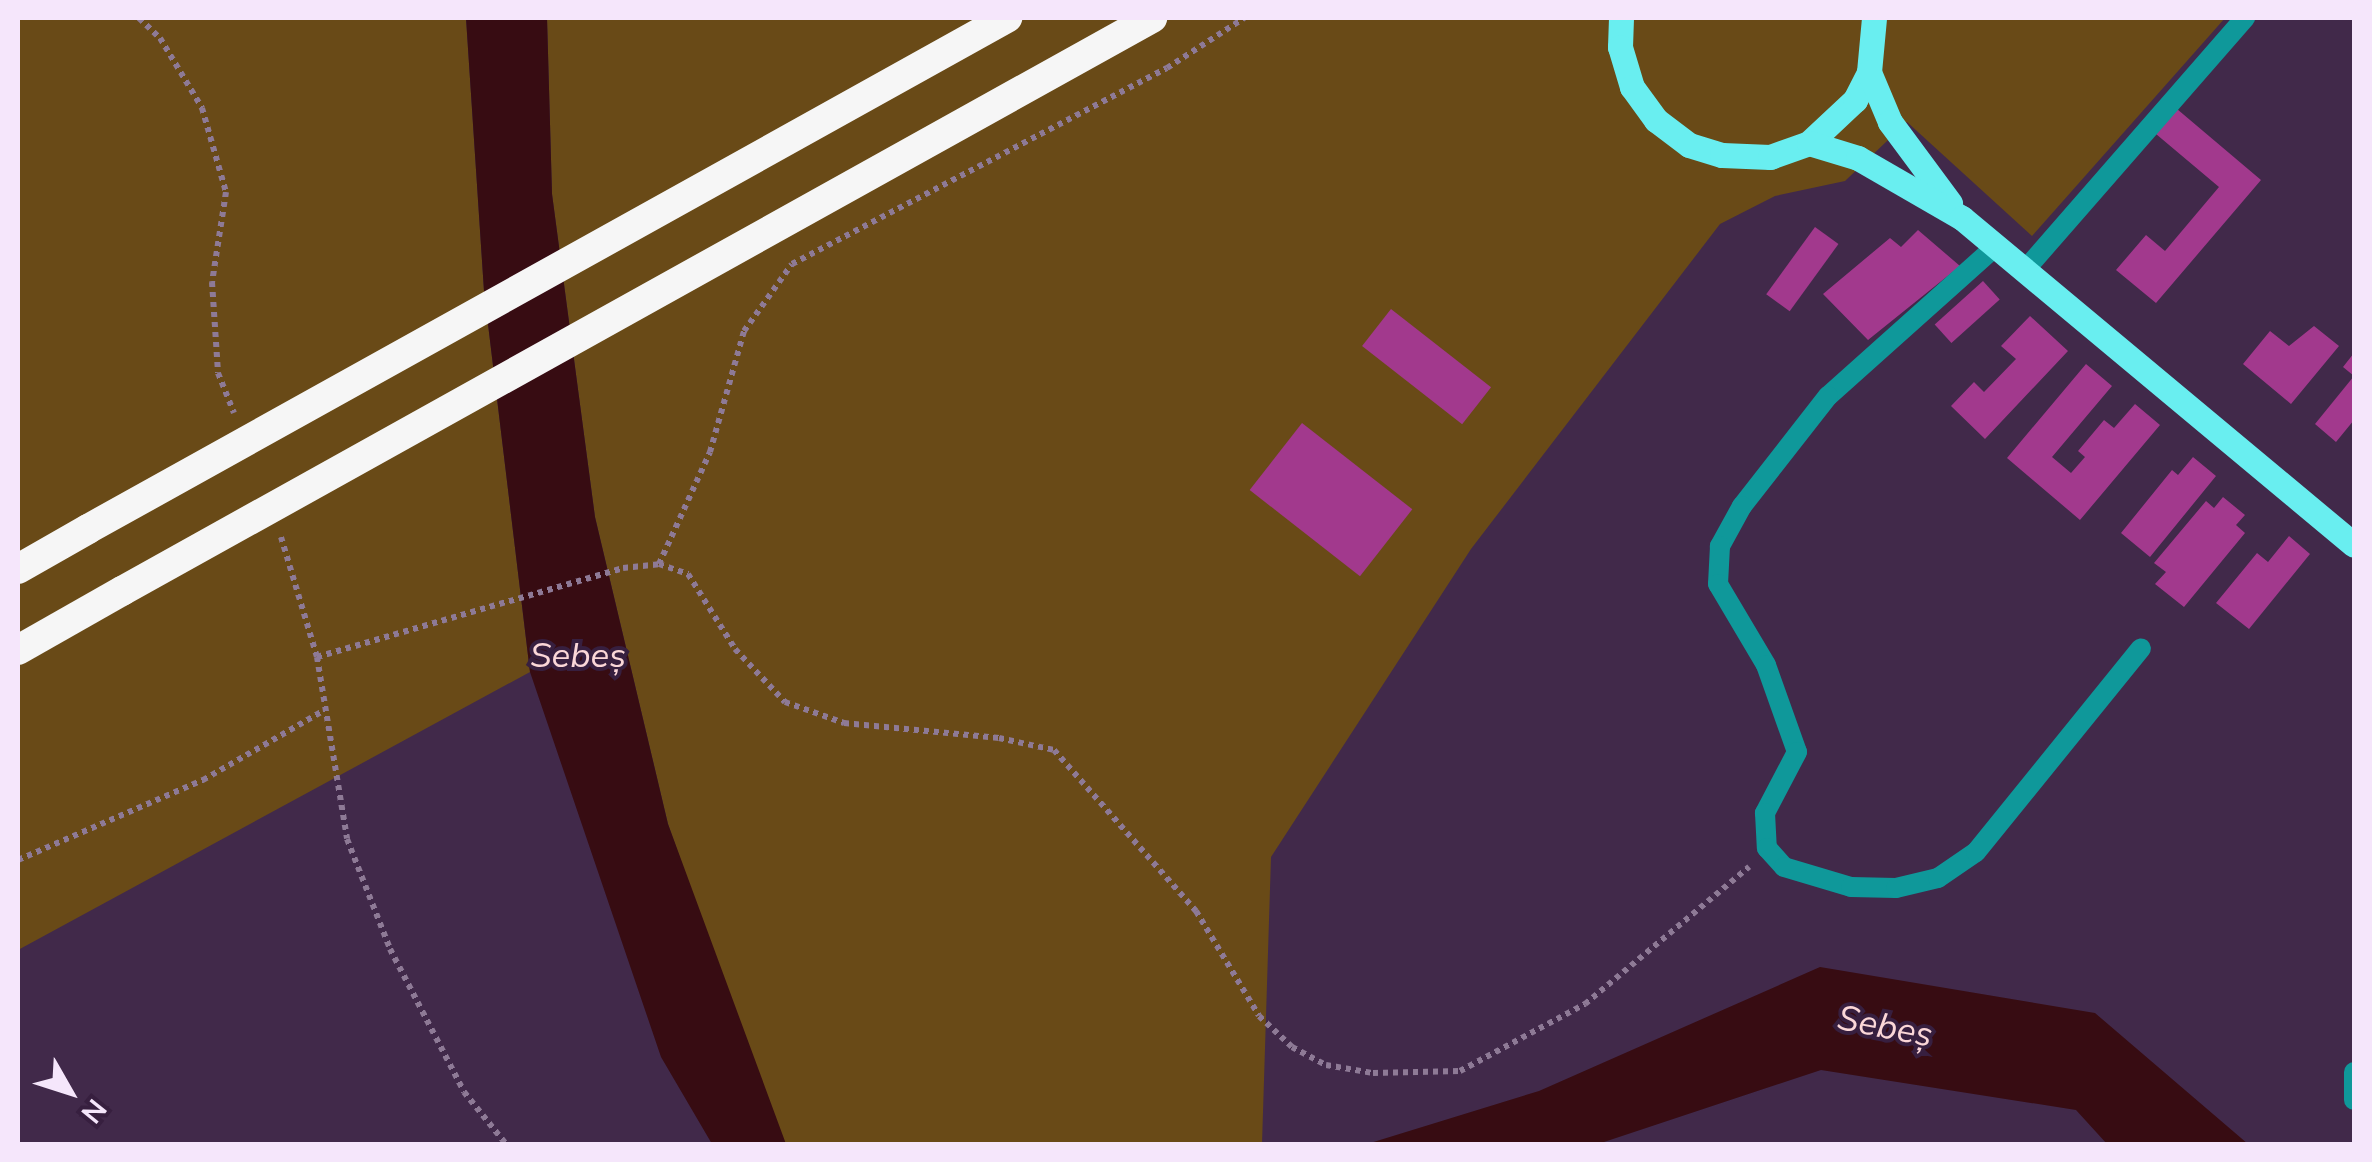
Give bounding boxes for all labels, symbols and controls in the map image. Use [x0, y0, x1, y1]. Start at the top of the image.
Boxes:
water label: Sebeș [530, 635, 626, 677]
water label: Sebeș [1834, 997, 1936, 1057]
north arrow [20, 1042, 120, 1142]
text: N [72, 1091, 115, 1131]

